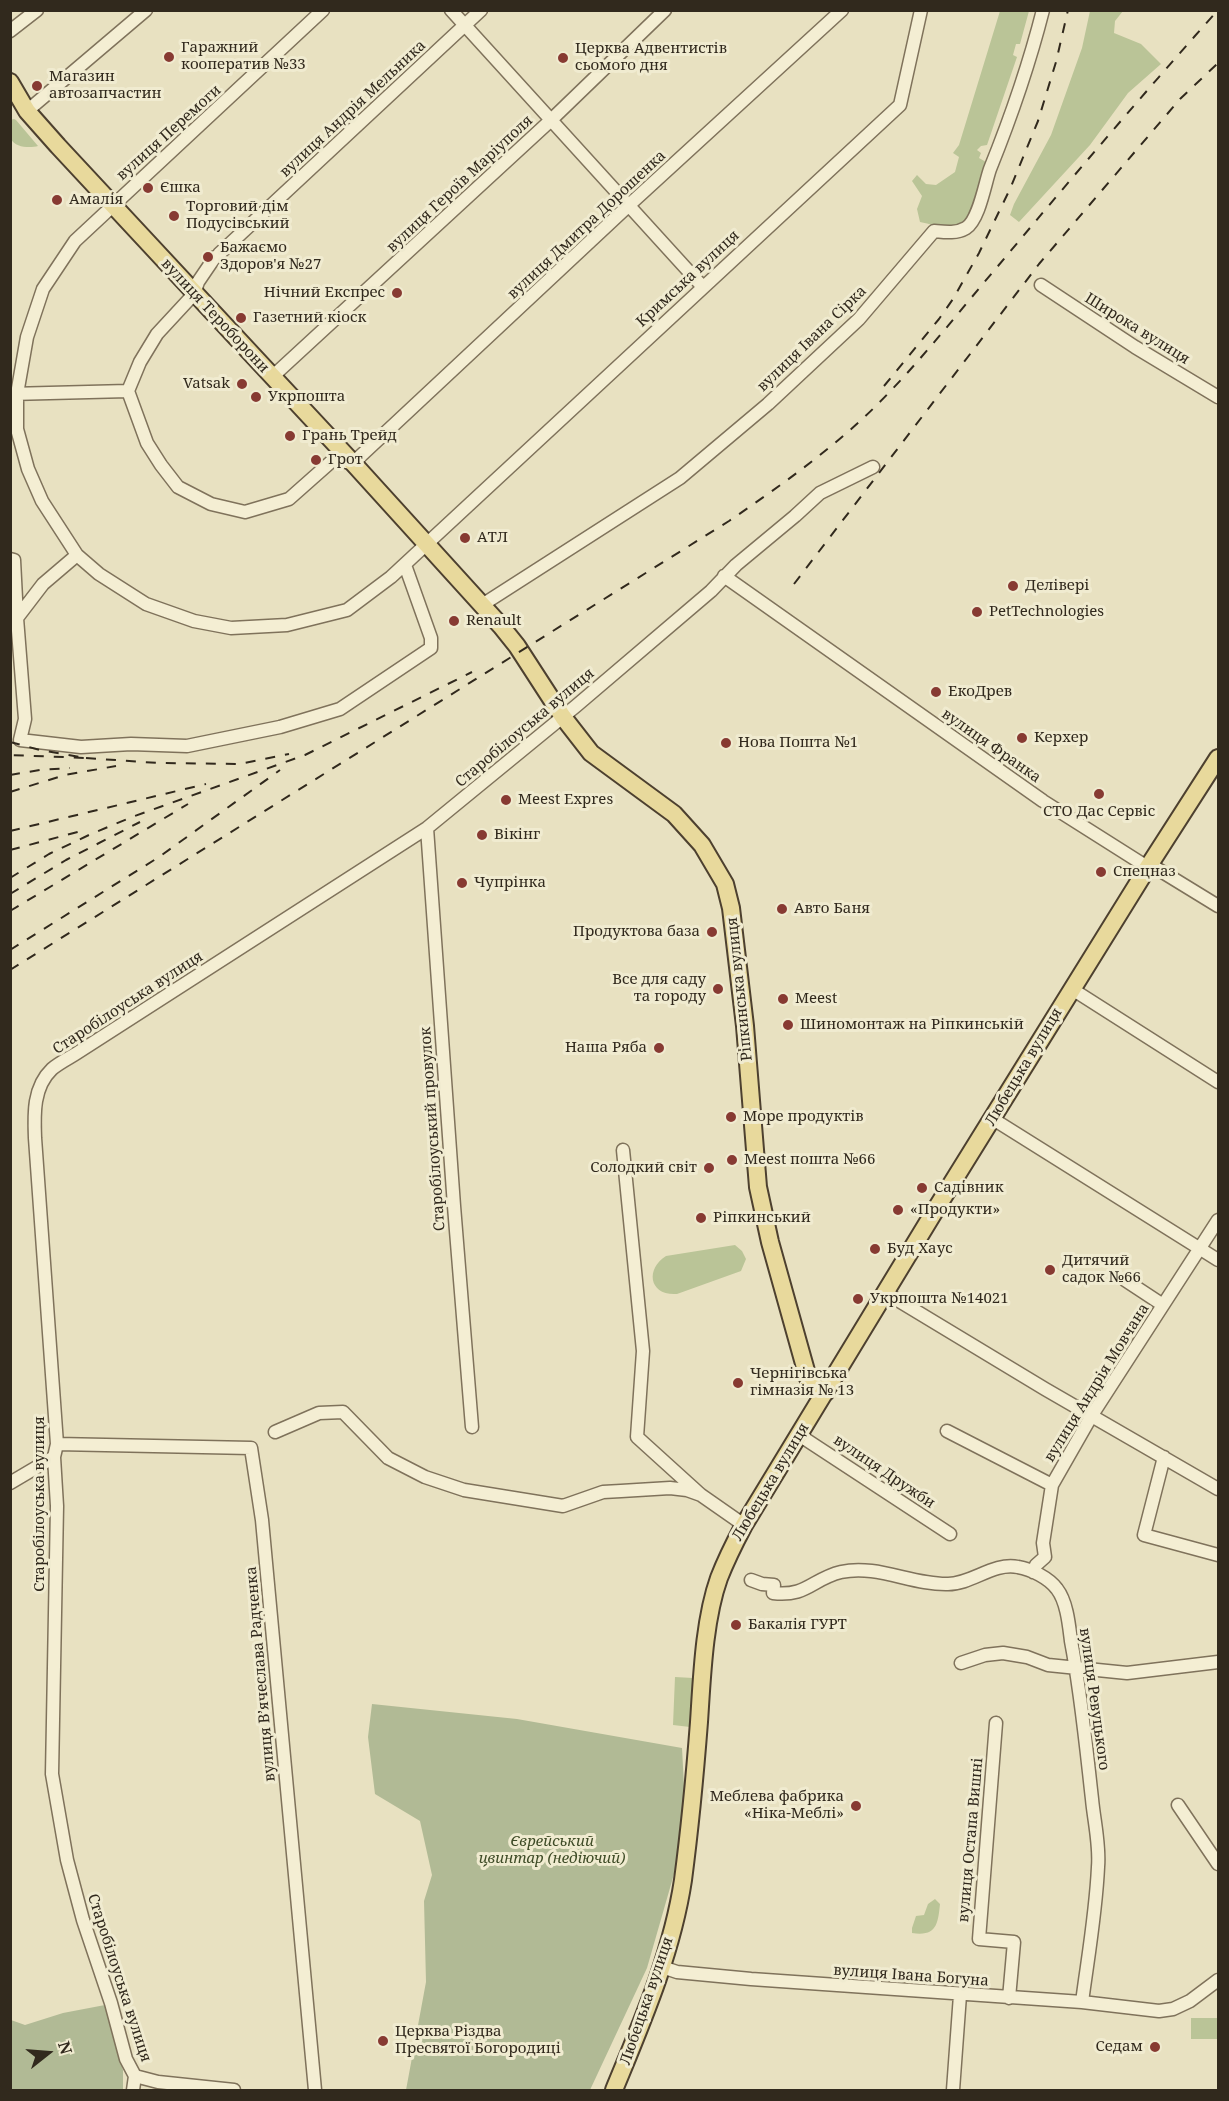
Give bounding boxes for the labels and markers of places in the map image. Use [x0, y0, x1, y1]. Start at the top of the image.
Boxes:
place label: Гаражний кооператив №33 [181, 39, 306, 74]
place label: Церква Адвентистів сьомого дня [575, 40, 727, 75]
marker: Гаражний кооператив №33 [162, 50, 176, 64]
marker: Церква Адвентистів сьомого дня [556, 51, 570, 65]
place label: Магазин автозапчастин [49, 68, 162, 103]
marker: Магазин автозапчастин [30, 79, 44, 93]
place label: Єшка [160, 179, 201, 197]
marker: Єшка [141, 181, 155, 195]
place label: Амалія [69, 191, 123, 209]
marker: Амалія [50, 193, 64, 207]
place label: Торговий дім Подусівський [186, 198, 290, 233]
marker: Торговий дім Подусівський [167, 209, 181, 223]
place label: Бажаємо Здоров'я №27 [220, 239, 321, 274]
marker: Бажаємо Здоров'я №27 [201, 250, 215, 264]
place label: Нічний Експрес [264, 284, 385, 302]
marker: Нічний Експрес [390, 286, 404, 300]
place label: Газетний кіоск [253, 309, 366, 327]
marker: Газетний кіоск [234, 311, 248, 325]
place label: Vatsak [183, 375, 230, 393]
marker: Vatsak [235, 377, 249, 391]
place label: Укрпошта [268, 388, 345, 406]
marker: Укрпошта [249, 390, 263, 404]
place label: Грань Трейд [302, 427, 397, 445]
marker: Грань Трейд [283, 429, 297, 443]
place label: Грот [328, 451, 363, 469]
marker: Грот [309, 453, 323, 467]
place label: АТЛ [477, 529, 508, 547]
marker: АТЛ [458, 531, 472, 545]
place label: Делівері [1025, 577, 1090, 595]
marker: Делівері [1006, 579, 1020, 593]
place label: PetTechnologies [989, 603, 1104, 621]
marker: PetTechnologies [970, 605, 984, 619]
place label: Renault [466, 612, 521, 630]
marker: Renault [447, 614, 461, 628]
place label: ЕкоДрев [948, 683, 1012, 701]
marker: ЕкоДрев [929, 685, 943, 699]
place label: Керхер [1034, 729, 1088, 747]
marker: Керхер [1015, 731, 1029, 745]
place label: Нова Пошта №1 [738, 734, 858, 752]
marker: Нова Пошта №1 [719, 736, 733, 750]
marker: СТО Дас Сервіс [1092, 787, 1106, 801]
place label: Meest Expres [518, 791, 613, 809]
marker: Meest Expres [499, 793, 513, 807]
place label: СТО Дас Сервіс [1043, 803, 1155, 821]
place label: Вікінг [494, 826, 540, 844]
marker: Вікінг [475, 828, 489, 842]
place label: Спецназ [1113, 863, 1176, 881]
marker: Спецназ [1094, 865, 1108, 879]
place label: Чупрінка [474, 874, 546, 892]
marker: Чупрінка [455, 876, 469, 890]
place label: Авто Баня [794, 900, 870, 918]
marker: Авто Баня [775, 902, 789, 916]
place label: Продуктова база [573, 923, 700, 941]
marker: Продуктова база [705, 925, 719, 939]
place label: Все для саду та городу [612, 971, 706, 1006]
marker: Все для саду та городу [711, 982, 725, 996]
place label: Meest [795, 990, 837, 1008]
marker: Meest [776, 992, 790, 1006]
place label: Шиномонтаж на Ріпкинській [800, 1016, 1024, 1034]
marker: Шиномонтаж на Ріпкинській [781, 1018, 795, 1032]
place label: Наша Ряба [565, 1039, 647, 1057]
marker: Наша Ряба [652, 1041, 666, 1055]
place label: Море продуктів [743, 1108, 864, 1126]
marker: Море продуктів [724, 1110, 738, 1124]
place label: Meest пошта №66 [744, 1151, 875, 1169]
marker: Meest пошта №66 [725, 1153, 739, 1167]
place label: Солодкий світ [590, 1159, 697, 1177]
marker: Солодкий світ [702, 1161, 716, 1175]
place label: Садівник [934, 1179, 1004, 1197]
marker: Садівник [915, 1181, 929, 1195]
place label: «Продукти» [910, 1201, 1000, 1219]
marker: «Продукти» [891, 1203, 905, 1217]
place label: Ріпкинський [713, 1209, 811, 1227]
marker: Ріпкинський [694, 1211, 708, 1225]
place label: Буд Хаус [887, 1240, 953, 1258]
marker: Буд Хаус [868, 1242, 882, 1256]
place label: Дитячий садок №66 [1062, 1252, 1141, 1287]
marker: Дитячий садок №66 [1043, 1263, 1057, 1277]
place label: Укрпошта №14021 [870, 1290, 1009, 1308]
marker: Укрпошта №14021 [851, 1292, 865, 1306]
place label: Чернігівська гімназія № 13 [750, 1365, 854, 1400]
marker: Чернігівська гімназія № 13 [731, 1376, 745, 1390]
place label: Бакалія ГУРТ [748, 1616, 847, 1634]
marker: Бакалія ГУРТ [729, 1618, 743, 1632]
place label: Меблева фабрика «Ніка-Меблі» [710, 1788, 844, 1823]
marker: Меблева фабрика «Ніка-Меблі» [849, 1799, 863, 1813]
place label: Церква Різдва Пресвятої Богородиці [395, 2023, 561, 2058]
marker: Церква Різдва Пресвятої Богородиці [376, 2034, 390, 2048]
place label: Седам [1096, 2038, 1143, 2056]
marker: Седам [1148, 2040, 1162, 2054]

